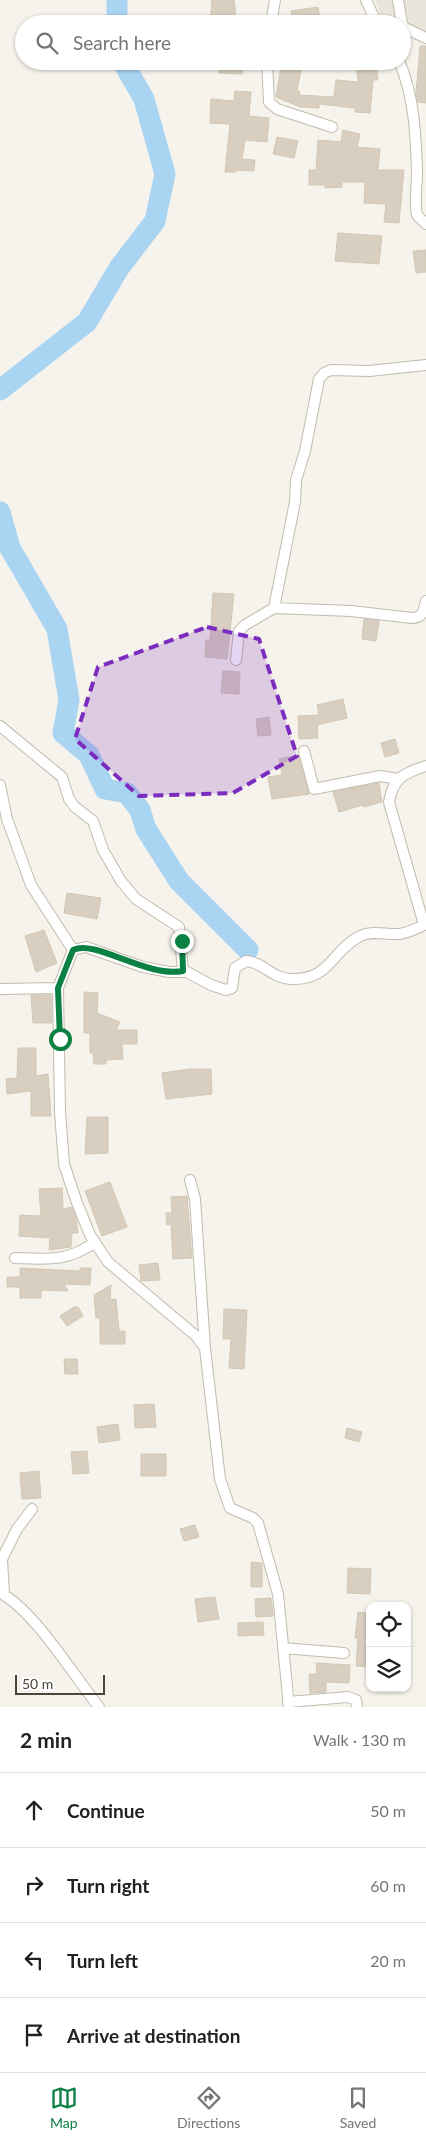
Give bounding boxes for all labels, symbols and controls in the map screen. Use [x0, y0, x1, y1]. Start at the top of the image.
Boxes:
search box [15, 15, 411, 70]
icon: search [33, 29, 61, 57]
text: Search here [73, 31, 171, 54]
route end [171, 930, 194, 953]
route start [49, 1028, 72, 1051]
map controls [366, 1602, 411, 1692]
button: locate [366, 1602, 411, 1647]
button: layers [366, 1647, 411, 1692]
scale bar [15, 1672, 105, 1695]
text: 50 m [22, 1675, 53, 1692]
text: 2 min [20, 1727, 72, 1752]
text: Walk · 130 m [313, 1730, 406, 1749]
icon: ahead [20, 1796, 48, 1824]
text: Continue [67, 1799, 145, 1822]
text: 50 m [370, 1801, 406, 1820]
icon: right [20, 1871, 48, 1899]
text: Turn right [67, 1874, 149, 1897]
text: 60 m [370, 1876, 406, 1895]
icon: left [20, 1946, 48, 1974]
text: Turn left [67, 1949, 138, 1972]
text: 20 m [370, 1951, 406, 1970]
icon: arrive [20, 2021, 48, 2049]
text: Arrive at destination [67, 2024, 240, 2047]
tab: Map [50, 2084, 78, 2131]
tab: Directions [177, 2084, 240, 2131]
tab: Saved [340, 2084, 376, 2131]

